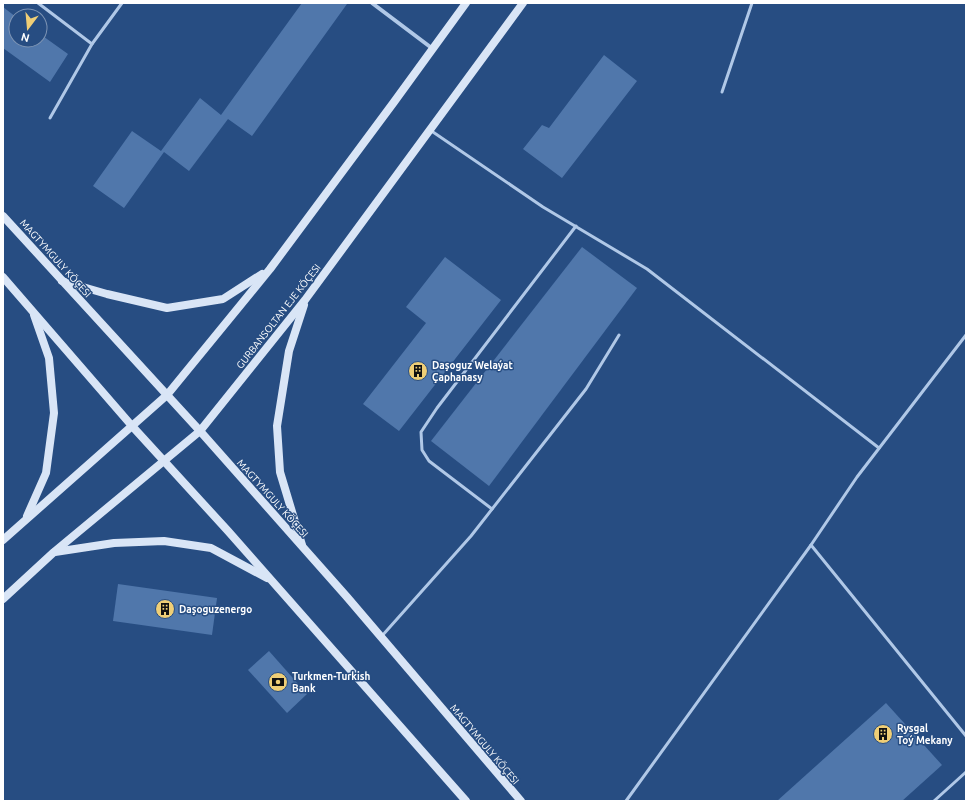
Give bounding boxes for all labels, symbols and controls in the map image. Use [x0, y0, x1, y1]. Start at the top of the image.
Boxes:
north arrow [8, 8, 48, 48]
text: N [20, 31, 31, 45]
street label: MAGTYMGULY KÖÇESI [18, 217, 93, 299]
street label: GURBANSOLTAN EJE KÖÇESI [234, 262, 323, 371]
place label: Daşoguz Welaýat Çaphanasy [432, 359, 514, 383]
building icon: Daşoguz Welaýat Çaphanasy [407, 360, 429, 382]
street label: MAGTYMGULY KÖÇESI [235, 457, 310, 539]
building icon: Daşoguzenergo [154, 598, 176, 620]
place label: Daşoguzenergo [179, 604, 252, 615]
bank icon: Turkmen-Turkish Bank [267, 671, 289, 693]
place label: Turkmen-Turkish Bank [292, 671, 370, 694]
street label: MAGTYMGULY KÖÇESI [448, 702, 521, 786]
building icon: Rysgal Toý Mekany [872, 723, 894, 745]
place label: Rysgal Toý Mekany [897, 723, 953, 746]

